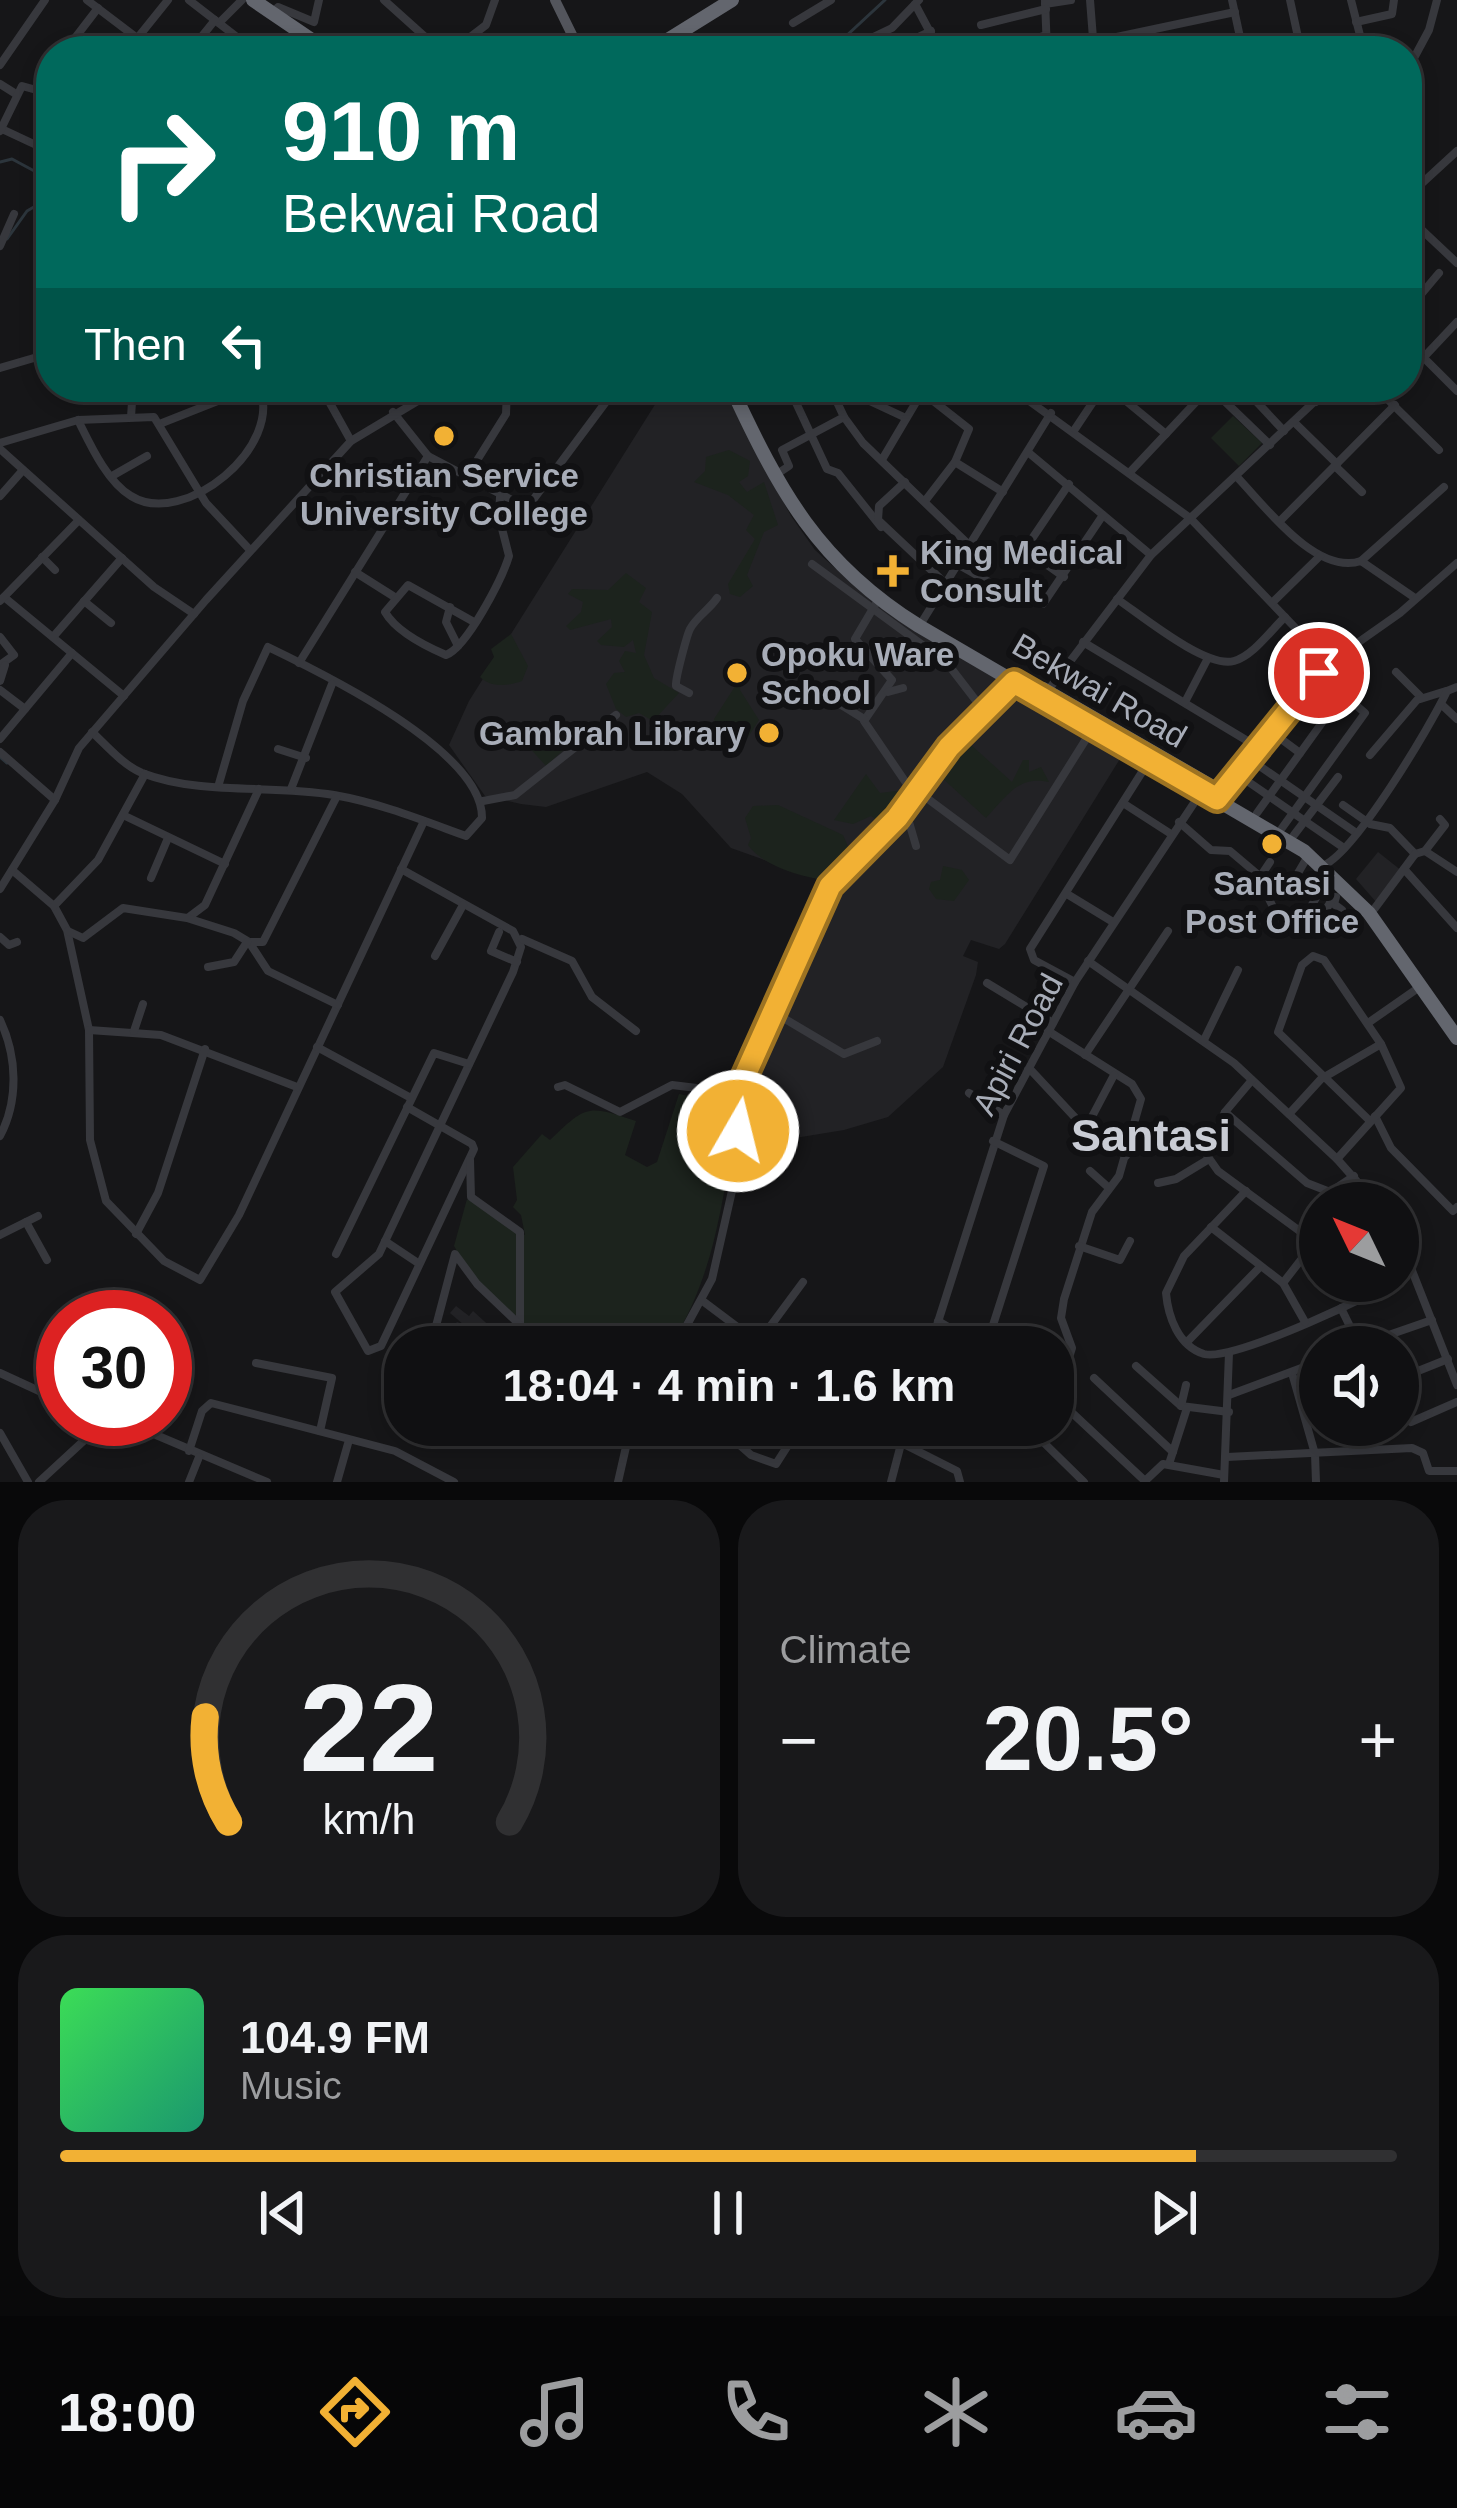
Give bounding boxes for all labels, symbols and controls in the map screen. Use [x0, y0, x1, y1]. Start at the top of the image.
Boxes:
icon: right [84, 84, 240, 240]
text: 910 m [282, 84, 520, 178]
text: Bekwai Road [282, 183, 600, 243]
icon: left [211, 312, 277, 378]
text: Then [84, 319, 187, 370]
marker: Christian Service University College [431, 423, 457, 449]
place label: Christian Service University College [300, 457, 588, 532]
place label: King Medical Consult [920, 534, 1124, 609]
marker: King Medical Consult [877, 555, 909, 587]
pin [1268, 622, 1370, 724]
street label: Bekwai Road [1006, 626, 1193, 755]
place label: Opoku Ware School [761, 636, 954, 711]
icon: arrive [1286, 640, 1352, 706]
marker: Opoku Ware School [724, 660, 750, 686]
place label: Gambrah Library [479, 715, 746, 752]
marker: Gambrah Library [756, 720, 782, 746]
marker: Santasi Post Office [1259, 831, 1285, 857]
place label: Santasi Post Office [1185, 865, 1359, 940]
street label: Apiri Road [965, 968, 1070, 1121]
position arrow [675, 1068, 801, 1194]
district label: Santasi [1071, 1110, 1231, 1161]
north arrow [1299, 1182, 1419, 1302]
map controls [1299, 1182, 1419, 1446]
speed limit sign: 30 [36, 1290, 192, 1446]
button: sound [1299, 1326, 1419, 1446]
text: 18:04 · 4 min · 1.6 km [503, 1360, 955, 1411]
text: Climate [780, 1628, 912, 1671]
text: 22 [299, 1658, 438, 1797]
text: 20.5° [983, 1689, 1194, 1789]
text: − [780, 1703, 818, 1777]
text: + [1358, 1703, 1397, 1777]
text: km/h [322, 1794, 415, 1842]
text: 104.9 FM [240, 2012, 430, 2063]
text: Music [240, 2064, 342, 2107]
icon: previous [250, 2180, 316, 2246]
icon: pause [695, 2180, 761, 2246]
icon: next [1141, 2180, 1207, 2246]
icon: directions [313, 2370, 397, 2454]
icon: music [513, 2370, 597, 2454]
icon: phone [714, 2370, 798, 2454]
icon: climate [914, 2370, 998, 2454]
icon: car [1114, 2370, 1198, 2454]
icon: filters [1315, 2370, 1399, 2454]
text: 18:00 [58, 2382, 196, 2442]

